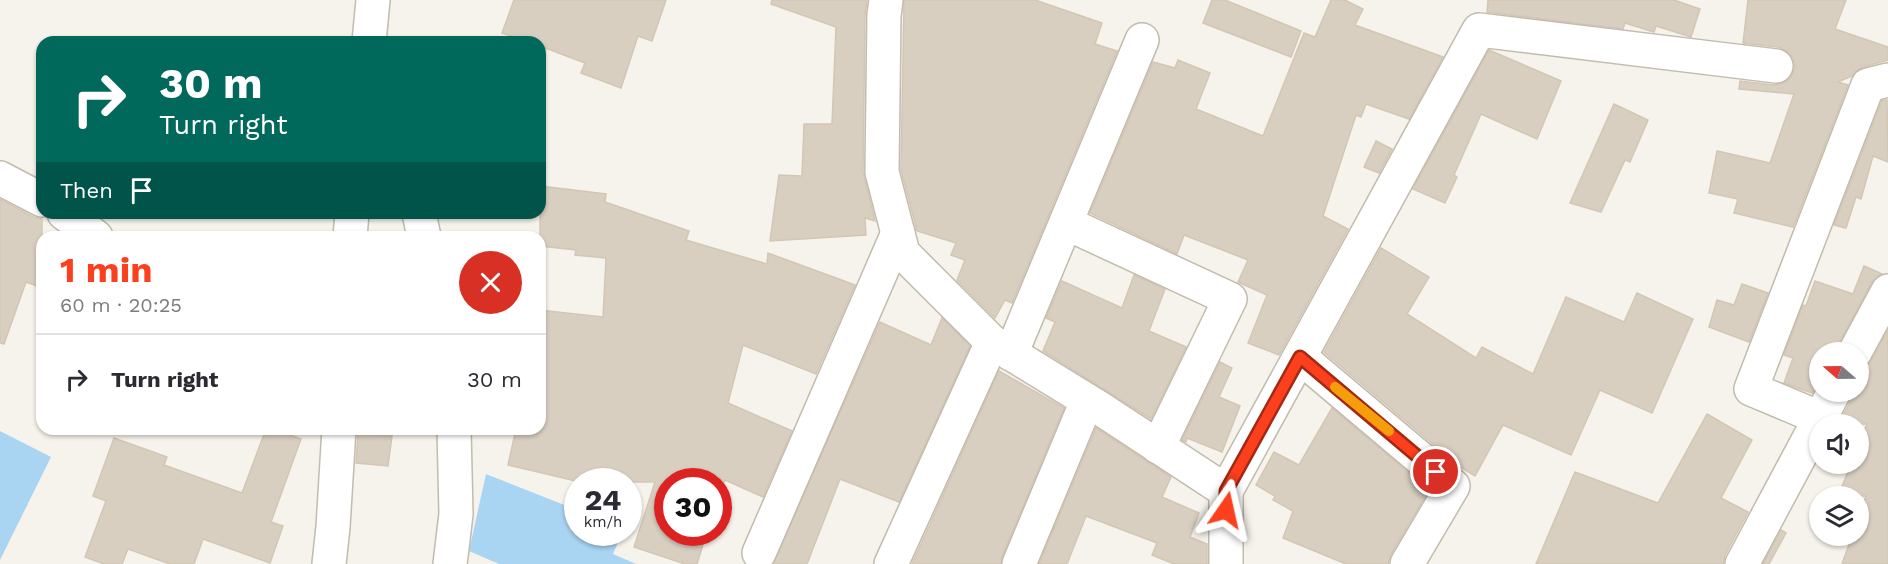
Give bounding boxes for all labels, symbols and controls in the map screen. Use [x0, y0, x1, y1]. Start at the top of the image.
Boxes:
text: 30 m [159, 59, 263, 108]
icon: right [60, 60, 138, 138]
text: Turn right [159, 109, 288, 141]
icon: arrive [125, 174, 158, 207]
text: Then [60, 178, 113, 203]
text: 1 min [60, 249, 152, 291]
button: close [459, 251, 522, 314]
text: 60 m · 20:25 [60, 293, 182, 317]
north arrow [1809, 342, 1869, 402]
map controls [1809, 342, 1869, 546]
icon: right [60, 363, 93, 396]
text: Turn right [111, 367, 218, 392]
text: 30 m [467, 367, 522, 392]
button: sound [1809, 414, 1869, 474]
pin [1410, 446, 1461, 497]
icon: arrive [1419, 455, 1452, 488]
speed limit sign: 30 [654, 468, 732, 546]
position arrow [1194, 478, 1258, 542]
text: 24 [585, 482, 621, 517]
button: layers [1809, 486, 1869, 546]
text: km/h [584, 513, 622, 531]

